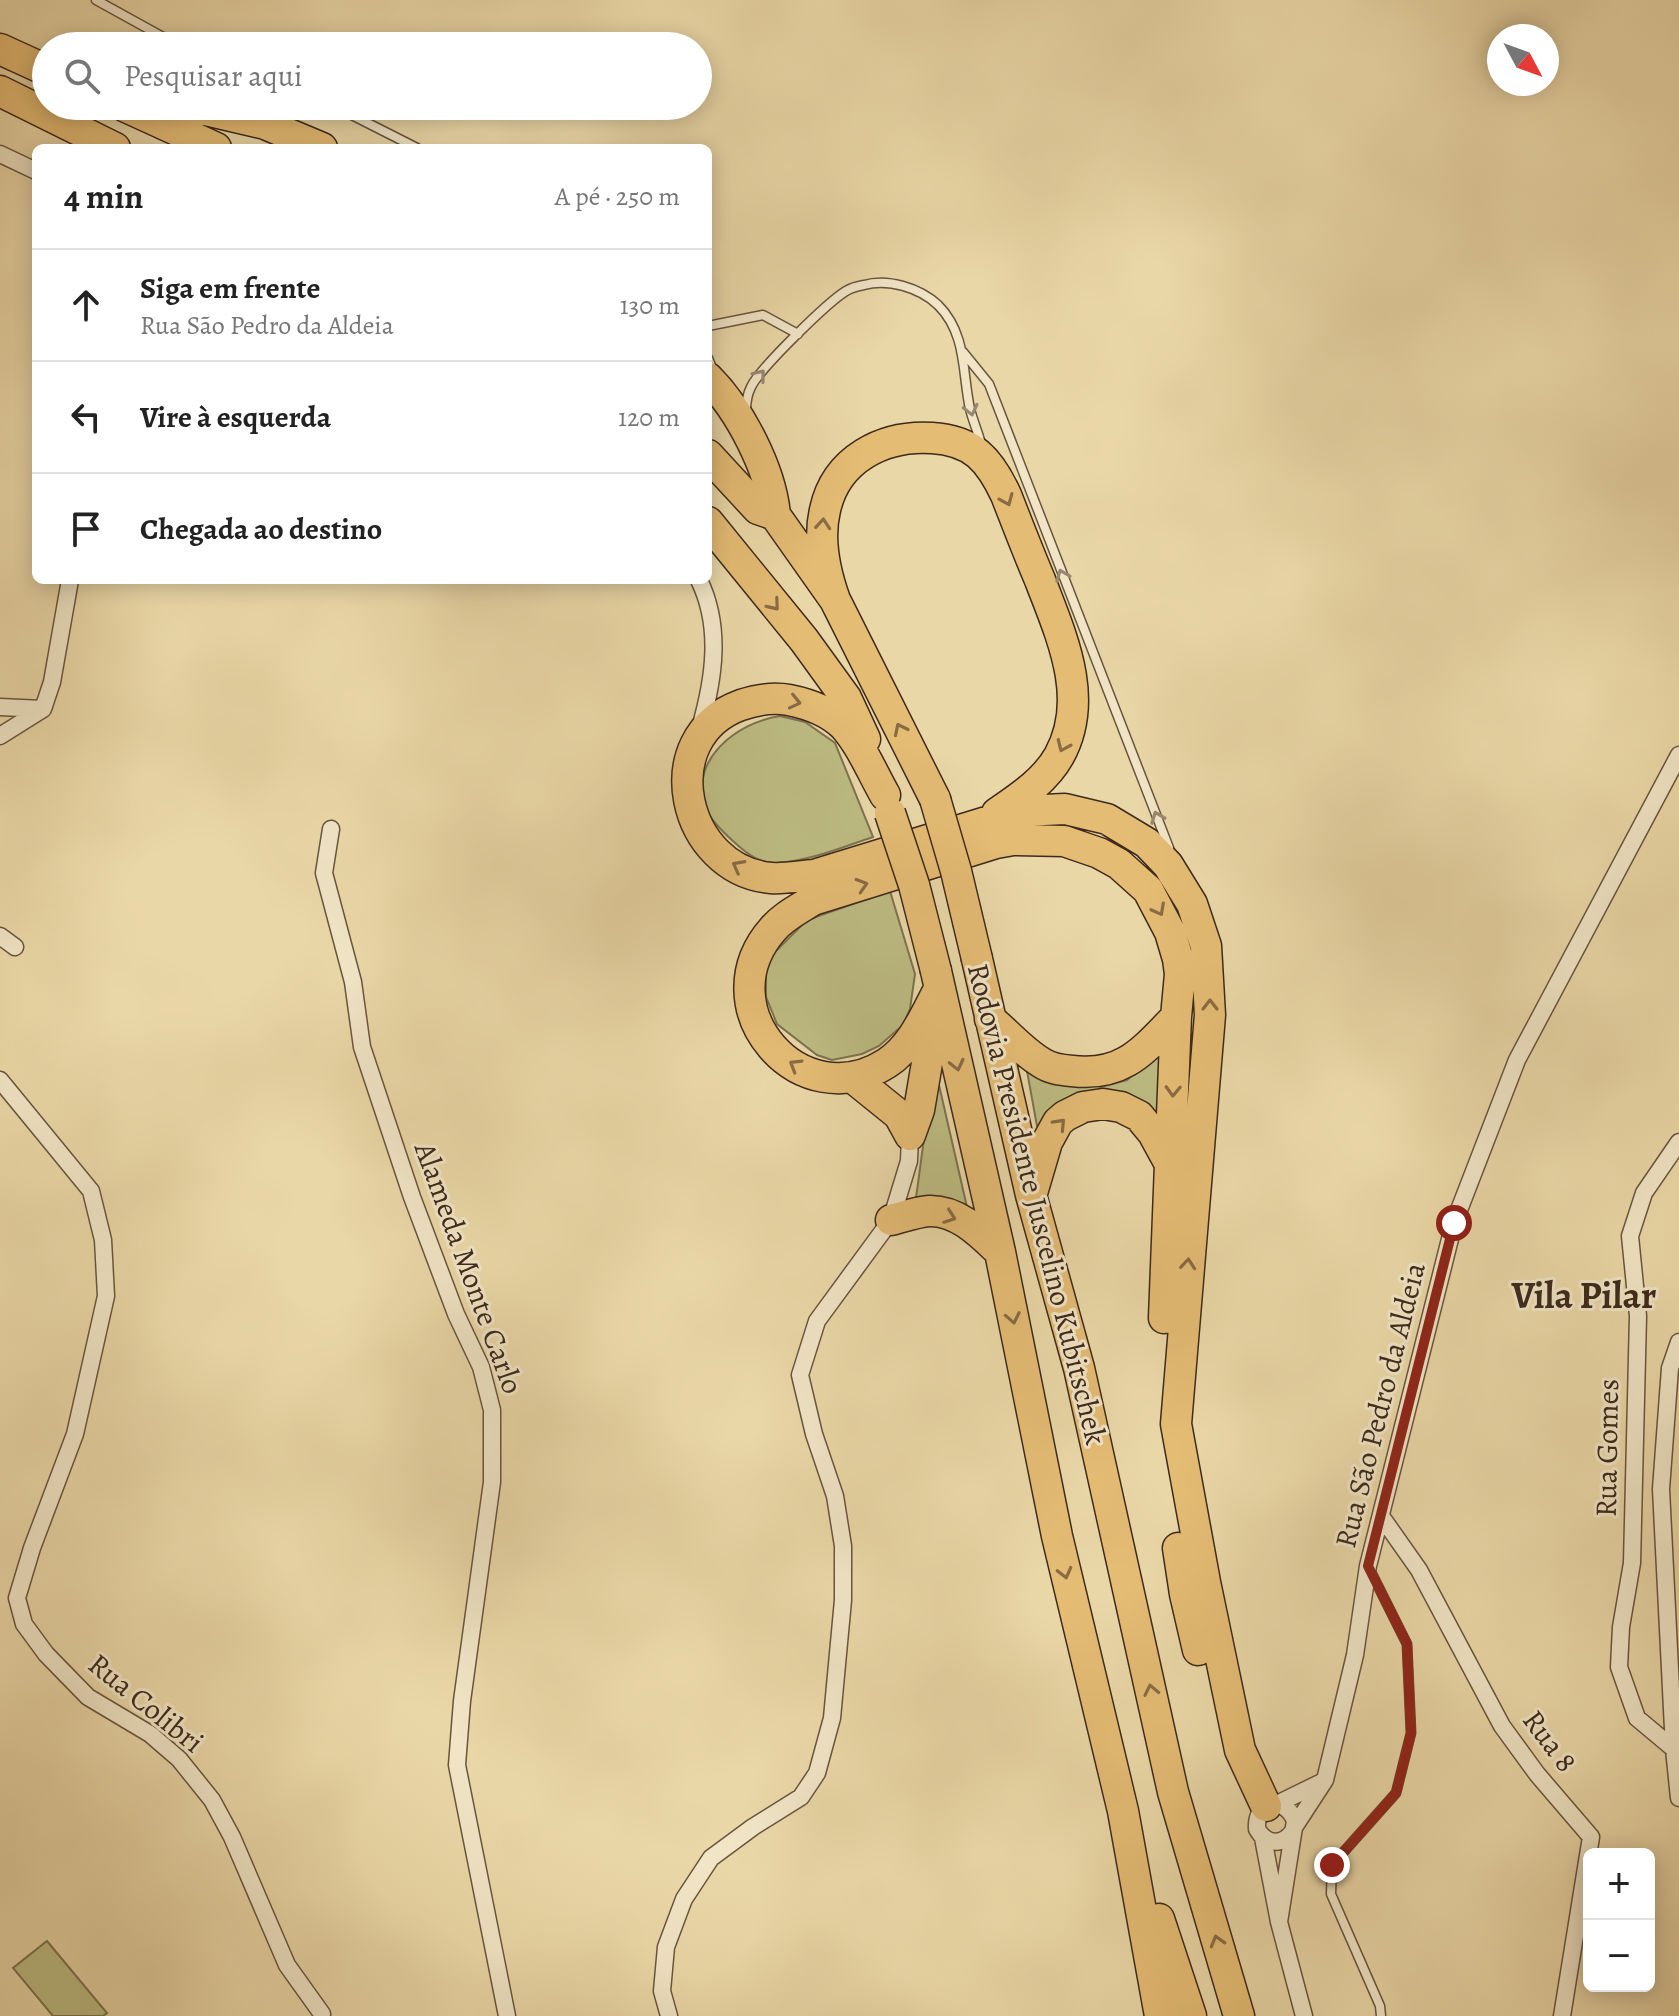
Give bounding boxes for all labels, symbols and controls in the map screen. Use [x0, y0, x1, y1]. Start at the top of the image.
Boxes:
north arrow [1487, 24, 1559, 96]
search box [32, 32, 712, 120]
icon: search [60, 54, 104, 98]
text: Pesquisar aqui [124, 56, 302, 96]
text: 4 min [64, 173, 143, 220]
text: A pé · 250 m [555, 179, 680, 214]
text: Siga em frente [140, 268, 320, 308]
icon: ahead [64, 283, 108, 327]
text: 130 m [620, 288, 680, 323]
text: Rua São Pedro da Aldeia [140, 308, 394, 343]
one-way arrow [750, 370, 765, 384]
icon: left [64, 395, 108, 439]
text: Vire à esquerda [140, 397, 331, 437]
text: 120 m [618, 400, 680, 435]
one-way arrow [962, 402, 979, 416]
one-way arrow [998, 491, 1014, 506]
icon: arrive [64, 507, 108, 551]
text: Chegada ao destino [140, 509, 382, 549]
one-way arrow [815, 517, 832, 530]
one-way arrow [1055, 569, 1072, 583]
one-way arrow [764, 596, 779, 610]
one-way arrow [788, 693, 802, 710]
one-way arrow [894, 722, 910, 737]
one-way arrow [1057, 738, 1073, 752]
one-way arrow [1150, 811, 1166, 825]
one-way arrow [733, 860, 747, 876]
one-way arrow [854, 878, 868, 894]
one-way arrow [1149, 901, 1164, 916]
street label: Rodovia Presidente Juscelino Kubitschek [958, 959, 1116, 1449]
one-way arrow [1201, 998, 1219, 1011]
one-way arrow [948, 1057, 965, 1071]
one-way arrow [789, 1059, 804, 1075]
one-way arrow [1165, 1085, 1182, 1098]
one-way arrow [1050, 1119, 1065, 1133]
street label: Alameda Monte Carlo [405, 1136, 533, 1399]
route start [1436, 1205, 1472, 1241]
one-way arrow [942, 1207, 956, 1224]
one-way arrow [1179, 1257, 1196, 1270]
street label: Rua São Pedro da Aldeia [1325, 1258, 1435, 1552]
district label: Vila Pilar [1511, 1269, 1657, 1321]
one-way arrow [1004, 1311, 1021, 1325]
street label: Rua Gomes [1586, 1378, 1628, 1518]
one-way arrow [1056, 1566, 1073, 1579]
street label: Rua Colibri [80, 1644, 212, 1762]
one-way arrow [1143, 1684, 1160, 1697]
street label: Rua 8 [1514, 1702, 1586, 1780]
route end [1314, 1847, 1350, 1883]
map controls [1583, 1848, 1655, 1992]
button: + [1583, 1848, 1655, 1920]
button: − [1583, 1920, 1655, 1992]
one-way arrow [1210, 1935, 1226, 1949]

